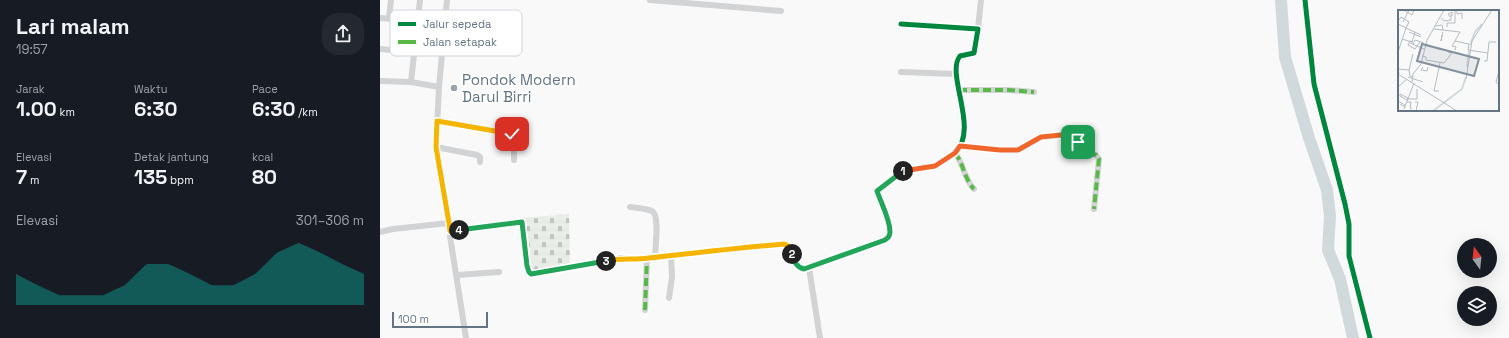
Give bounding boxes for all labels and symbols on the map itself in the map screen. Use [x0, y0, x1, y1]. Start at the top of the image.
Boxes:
legend [390, 10, 522, 56]
inset map [1398, 10, 1499, 111]
text: Jalur sepeda [423, 17, 492, 31]
text: Jalan setapak [423, 35, 497, 49]
place label: Pondok Modern Darul Birri [462, 70, 576, 106]
marker: Pondok Modern Darul Birri [449, 83, 459, 93]
pin [495, 117, 529, 151]
pin [1061, 125, 1095, 159]
pin: 1 [893, 161, 913, 181]
pin: 4 [449, 220, 469, 240]
north arrow [1457, 238, 1497, 278]
pin: 2 [782, 244, 802, 264]
pin: 3 [596, 251, 616, 271]
scale bar [392, 310, 488, 329]

